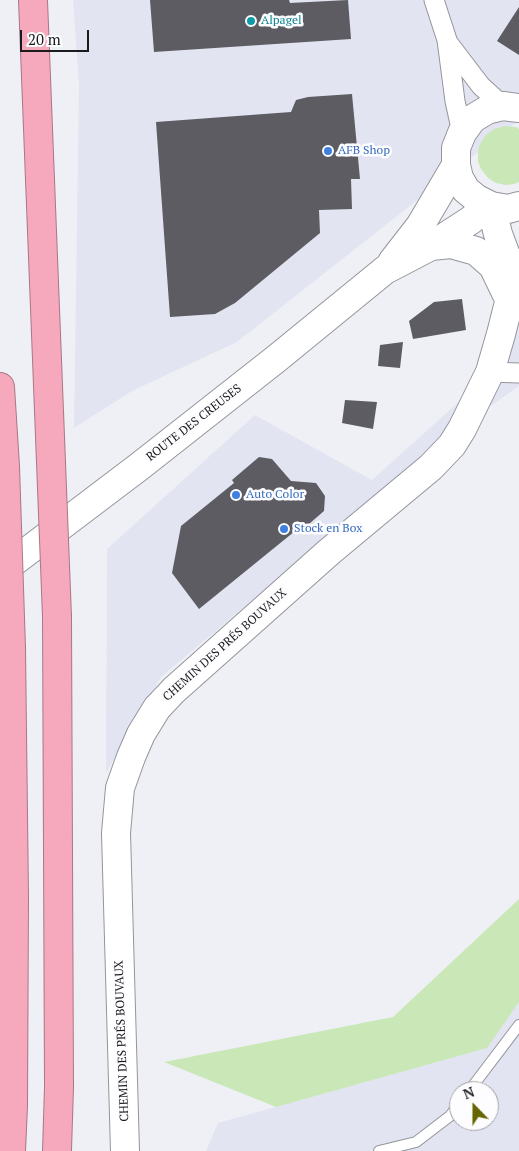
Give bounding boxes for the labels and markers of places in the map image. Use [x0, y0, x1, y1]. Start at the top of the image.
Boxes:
place label: Alpagel [261, 14, 302, 28]
marker: Alpagel [245, 15, 257, 27]
place label: AFB Shop [338, 144, 390, 158]
marker: AFB Shop [322, 145, 334, 157]
place label: Auto Color [246, 488, 304, 502]
marker: Auto Color [230, 489, 242, 501]
place label: Stock en Box [294, 522, 362, 536]
marker: Stock en Box [278, 523, 290, 535]

